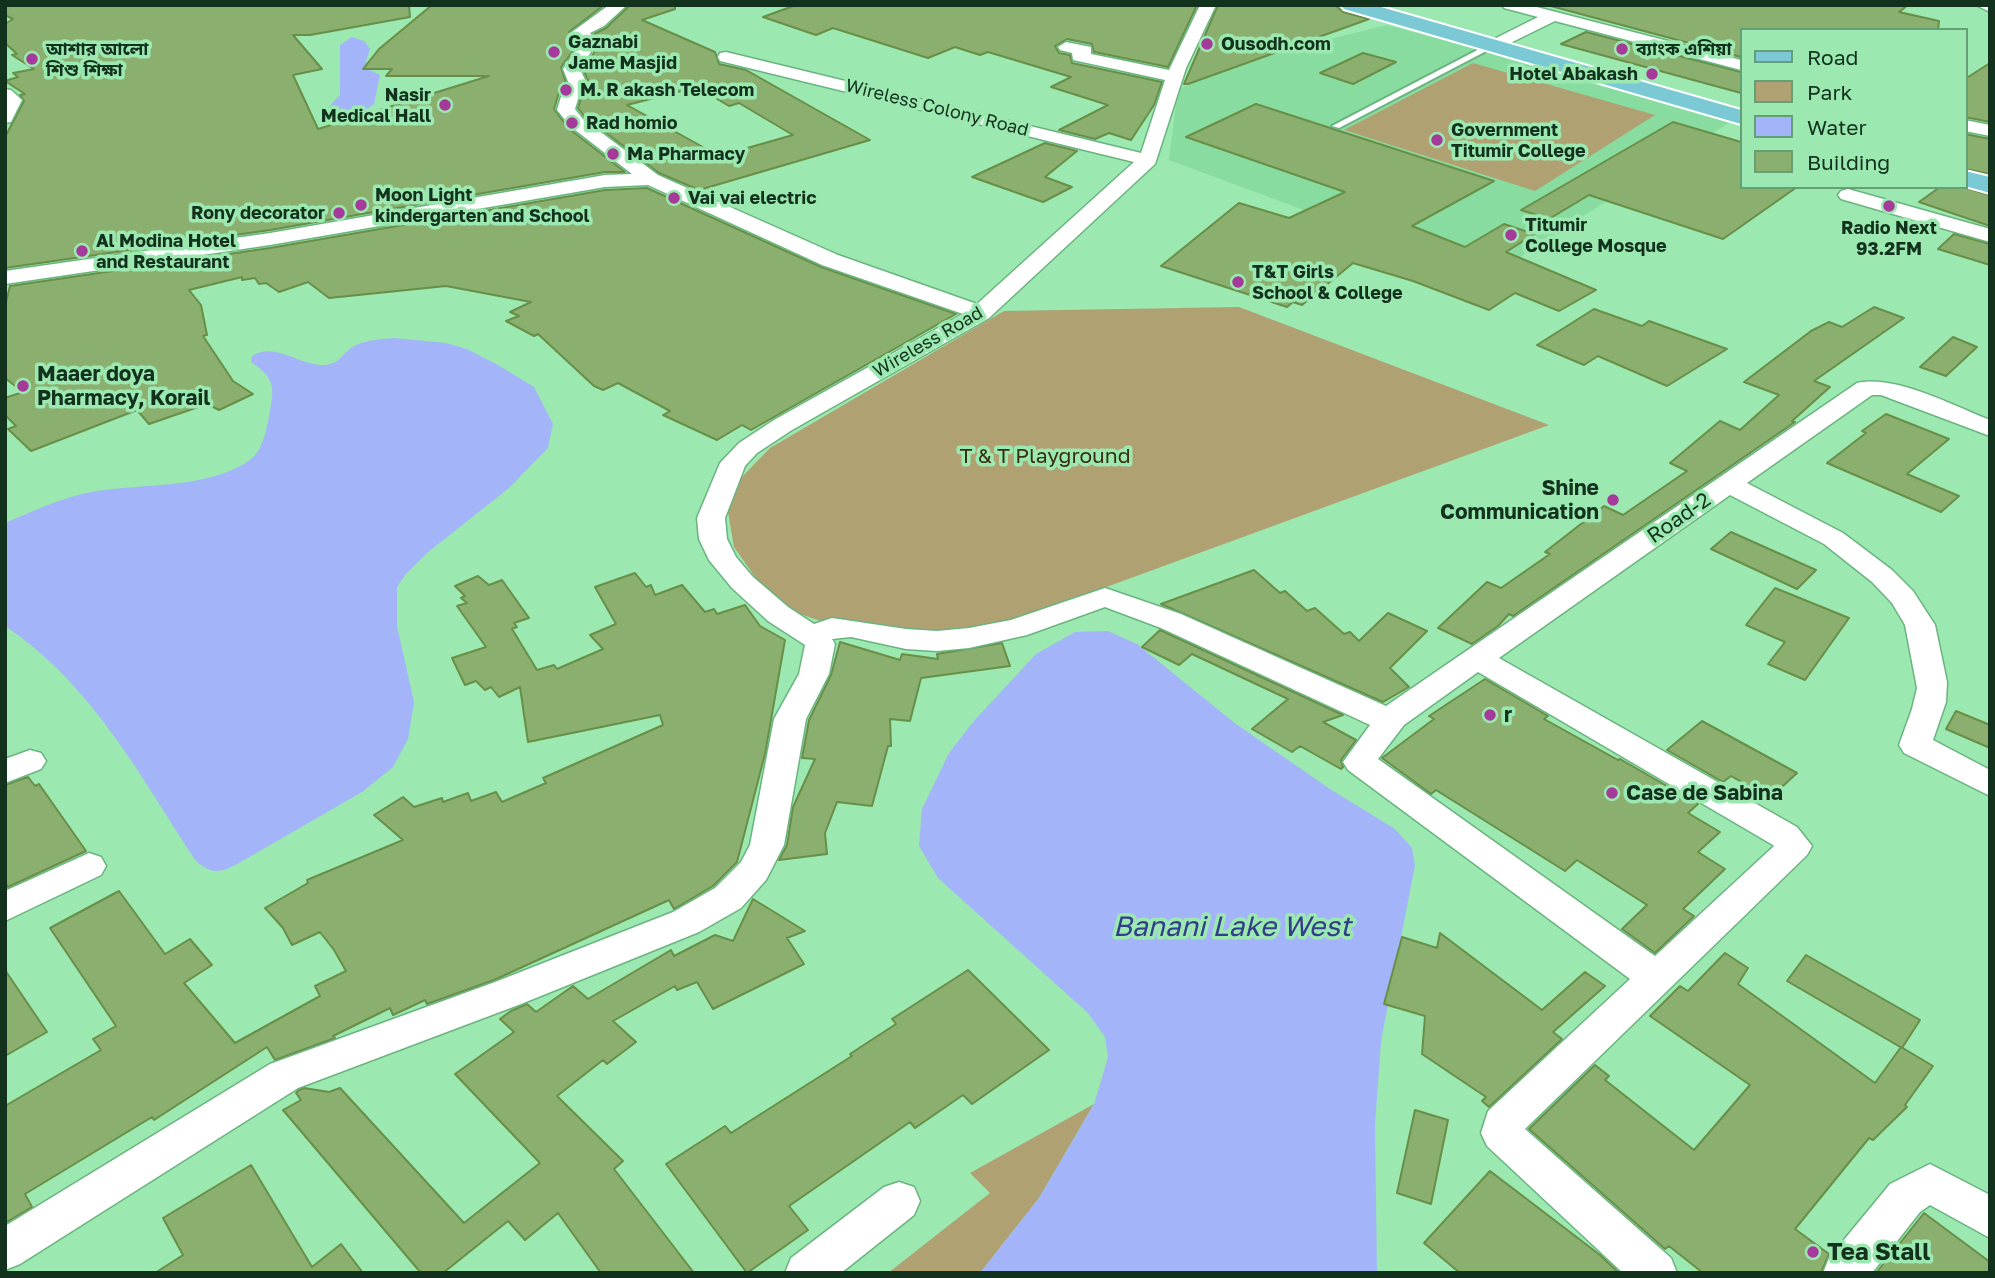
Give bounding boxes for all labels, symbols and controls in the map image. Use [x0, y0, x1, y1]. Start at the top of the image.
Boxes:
legend [1740, 28, 1967, 189]
place label: Gaznabi Jame Masjid [568, 31, 677, 74]
place label: Ousodh.com [1221, 33, 1331, 55]
marker: Ousodh.com [1199, 36, 1215, 52]
place label: আশার আলো শিশু শিক্ষা [46, 38, 148, 80]
place label: ব্যাংক এশিয়া [1636, 38, 1732, 60]
marker: ব্যাংক এশিয়া [1614, 41, 1630, 57]
marker: Gaznabi Jame Masjid [546, 44, 562, 60]
text: Road [1807, 44, 1858, 70]
marker: আশার আলো শিশু শিক্ষা [24, 51, 40, 67]
place label: Hotel Abakash [1509, 63, 1638, 85]
marker: Hotel Abakash [1644, 66, 1660, 82]
street label: Wireless Colony Road [843, 75, 1031, 141]
place label: M. R akash Telecom [580, 79, 754, 101]
text: Park [1807, 79, 1852, 105]
marker: M. R akash Telecom [558, 82, 574, 98]
place label: Nasir Medical Hall [321, 84, 431, 126]
marker: Nasir Medical Hall [437, 97, 453, 113]
place label: Rad homio [586, 112, 677, 134]
text: Water [1807, 114, 1867, 140]
marker: Rad homio [564, 115, 580, 131]
place label: Government Titumir College [1451, 119, 1586, 162]
marker: Government Titumir College [1429, 132, 1445, 148]
place label: Ma Pharmacy [627, 143, 745, 165]
marker: Ma Pharmacy [605, 146, 621, 162]
text: Building [1807, 149, 1890, 175]
place label: Moon Light kindergarten and School [375, 184, 590, 227]
place label: Vai vai electric [688, 187, 817, 209]
marker: Vai vai electric [666, 190, 682, 206]
marker: Moon Light kindergarten and School [353, 197, 369, 213]
marker: Radio Next 93.2FM [1881, 198, 1897, 214]
place label: Rony decorator [191, 202, 325, 224]
marker: Rony decorator [331, 205, 347, 221]
place label: Titumir College Mosque [1525, 214, 1667, 256]
place label: Radio Next 93.2FM [1841, 217, 1937, 260]
marker: Titumir College Mosque [1503, 227, 1519, 243]
place label: Al Modina Hotel and Restaurant [96, 230, 236, 272]
marker: Al Modina Hotel and Restaurant [74, 243, 90, 259]
place label: T&T Girls School & College [1252, 261, 1403, 304]
marker: T&T Girls School & College [1230, 274, 1246, 290]
street label: Wireless Road [869, 302, 987, 382]
place label: Maaer doya Pharmacy, Korail [37, 361, 210, 411]
marker: Maaer doya Pharmacy, Korail [15, 378, 31, 394]
park label: T & T Playground [959, 443, 1131, 469]
place label: Shine Communication [1440, 475, 1599, 525]
street label: Road-2 [1642, 487, 1716, 549]
marker: Shine Communication [1605, 492, 1621, 508]
place label: r [1504, 702, 1512, 728]
marker: r [1482, 707, 1498, 723]
place label: Case de Sabina [1626, 780, 1783, 806]
marker: Case de Sabina [1604, 785, 1620, 801]
water label: Banani Lake West [1113, 910, 1351, 944]
place label: Tea Stall [1827, 1238, 1930, 1266]
marker: Tea Stall [1805, 1244, 1821, 1260]

